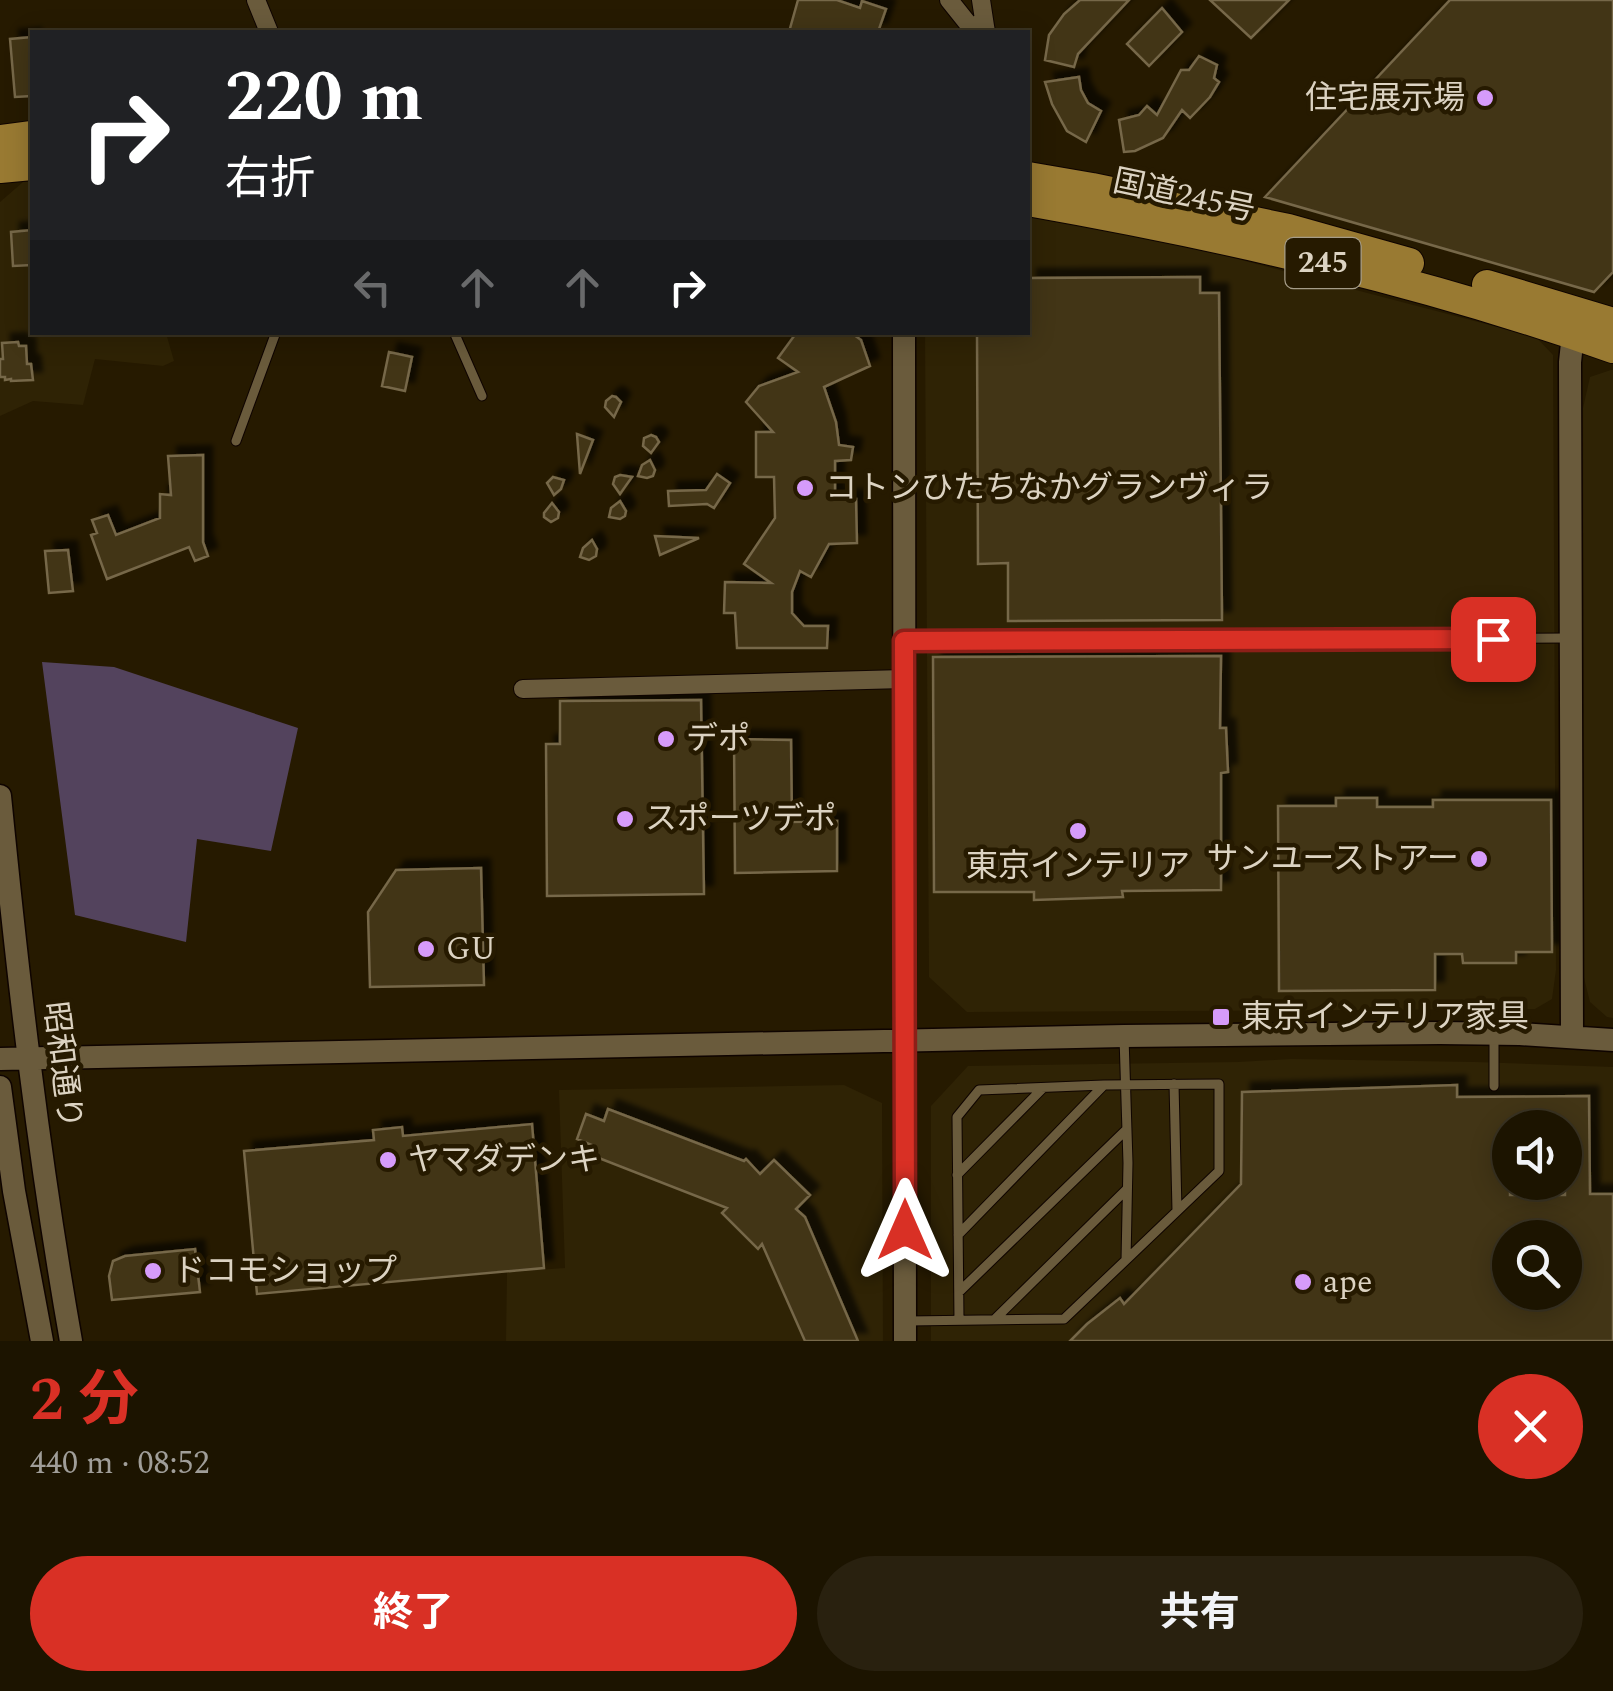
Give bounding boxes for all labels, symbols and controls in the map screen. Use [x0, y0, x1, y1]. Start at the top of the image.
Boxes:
text: 220 m [225, 45, 423, 151]
icon: right [60, 70, 190, 200]
place label: 住宅展示場 [1305, 74, 1465, 123]
marker: 住宅展示場 [1474, 87, 1496, 109]
text: 右折 [225, 145, 315, 214]
street label: 国道245号 [1108, 157, 1260, 235]
road number: 245 [1286, 238, 1360, 288]
icon: left [345, 260, 400, 315]
icon: ahead [450, 260, 505, 315]
icon: ahead [555, 260, 610, 315]
icon: right [660, 260, 715, 315]
place label: コトンひたちなかグランヴィラ [825, 464, 1273, 513]
marker: コトンひたちなかグランヴィラ [794, 477, 816, 499]
pin [1451, 597, 1536, 682]
icon: arrive [1466, 612, 1521, 667]
place label: デポ [686, 715, 750, 764]
marker: デポ [655, 728, 677, 750]
place label: スポーツデポ [645, 795, 836, 844]
marker: スポーツデポ [614, 808, 636, 830]
marker: 東京インテリア [1067, 820, 1089, 842]
place label: サンユーストアー [1207, 835, 1459, 884]
place label: 東京インテリア [966, 842, 1190, 891]
marker: サンユーストアー [1468, 848, 1490, 870]
place label: GU [446, 925, 496, 974]
marker: GU [415, 938, 437, 960]
place label: 東京インテリア家具 [1241, 993, 1529, 1042]
street label: 昭和通り [30, 998, 94, 1132]
marker: 東京インテリア家具 [1210, 1006, 1232, 1028]
map controls [1492, 1110, 1582, 1310]
button: sound [1492, 1110, 1582, 1200]
place label: ヤマダデンキ [408, 1136, 600, 1185]
marker: ヤマダデンキ [377, 1149, 399, 1171]
position arrow [853, 1178, 957, 1282]
button: search [1492, 1220, 1582, 1310]
place label: ドコモショップ [173, 1247, 397, 1296]
place label: ape [1323, 1258, 1372, 1307]
marker: ドコモショップ [142, 1260, 164, 1282]
marker: ape [1292, 1271, 1314, 1293]
text: 2 分 [30, 1355, 139, 1447]
button: close [1478, 1374, 1583, 1479]
text: 440 m · 08:52 [30, 1439, 210, 1488]
button: 終了 [30, 1556, 797, 1671]
button: 共有 [817, 1556, 1583, 1671]

